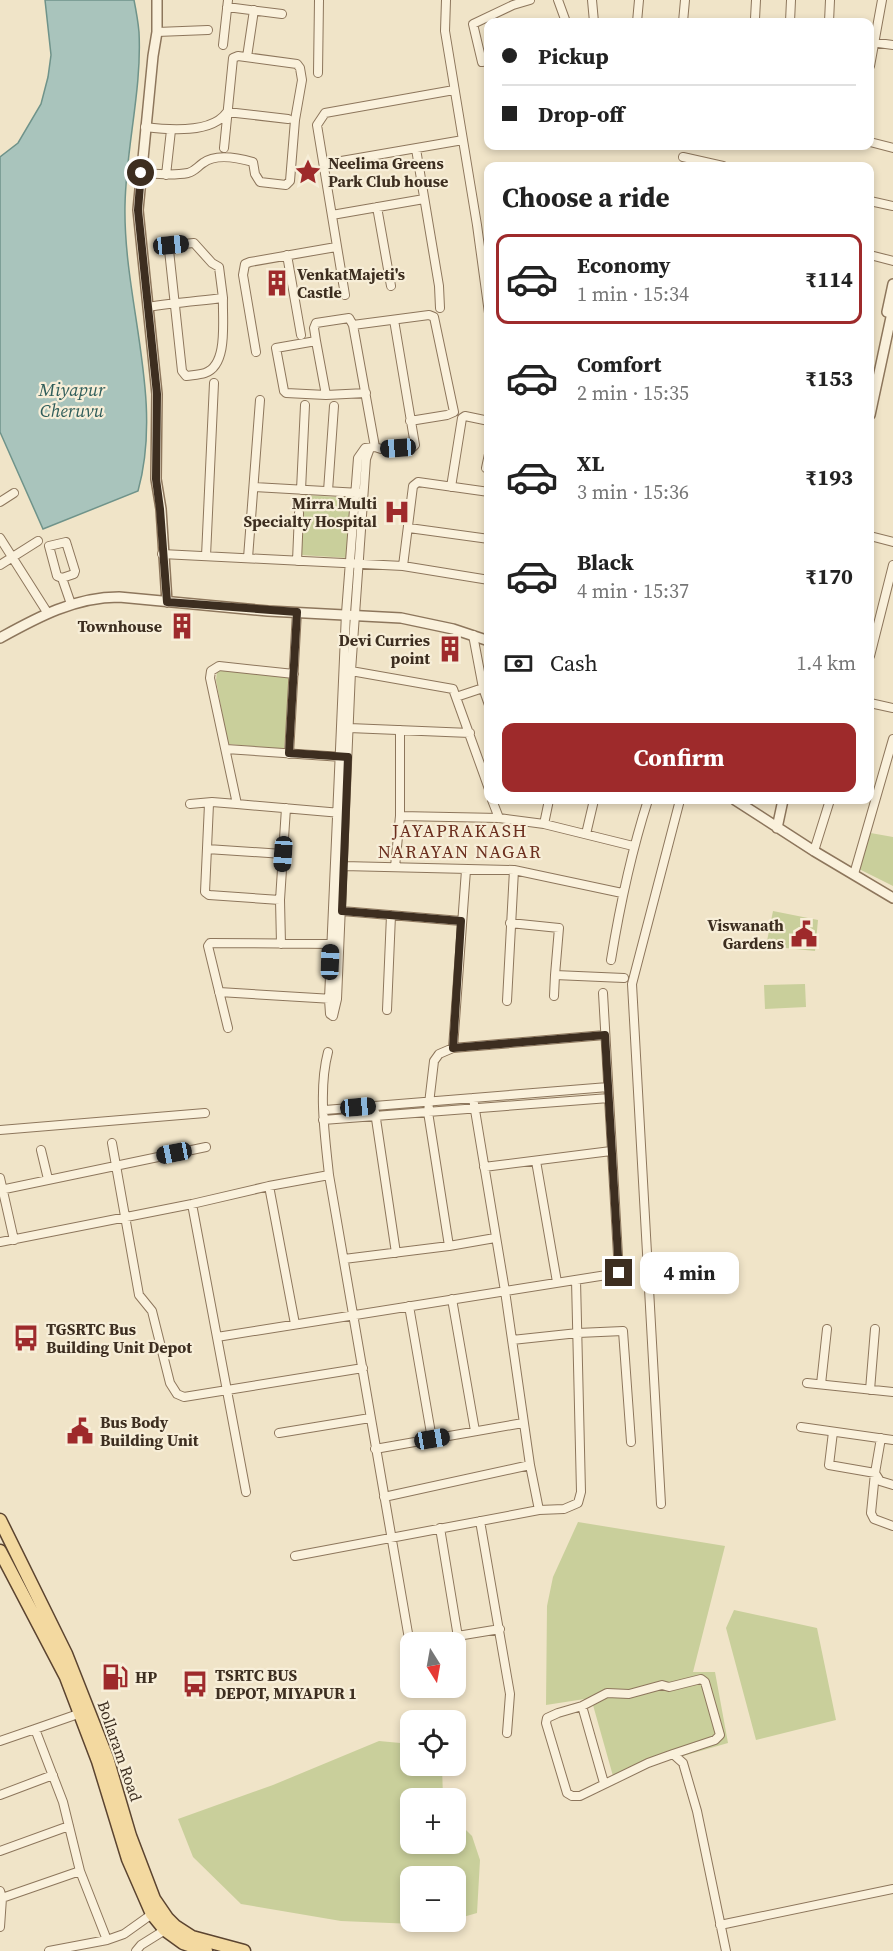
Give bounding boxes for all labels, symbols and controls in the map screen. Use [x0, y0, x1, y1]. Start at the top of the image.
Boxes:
text: Pickup [538, 41, 609, 71]
text: Drop-off [538, 99, 624, 129]
place label: Neelima Greens Park Club house [328, 152, 448, 192]
place icon: Neelima Greens Park Club house [293, 157, 323, 187]
route start [127, 159, 154, 186]
text: Choose a ride [502, 179, 670, 216]
car [152, 234, 190, 256]
text: Economy [577, 250, 671, 280]
icon: car [505, 252, 559, 306]
place label: VenkatMajeti's Castle [297, 263, 405, 303]
text: ₹114 [805, 264, 853, 294]
building icon: VenkatMajeti's Castle [262, 268, 292, 298]
text: 1 min · 15:34 [577, 280, 689, 308]
text: Comfort [577, 349, 661, 379]
icon: car [505, 351, 559, 405]
text: ₹153 [805, 363, 853, 393]
water label: Miyapur Cheruvu [38, 377, 106, 423]
text: 2 min · 15:35 [577, 379, 689, 407]
car [379, 438, 417, 458]
text: XL [577, 448, 604, 478]
icon: car [505, 450, 559, 504]
text: ₹193 [805, 462, 853, 492]
text: 3 min · 15:36 [577, 478, 689, 506]
place label: Mirra Multi Specialty Hospital [243, 492, 377, 532]
hospital icon: Mirra Multi Specialty Hospital [382, 497, 412, 527]
text: Black [577, 547, 634, 577]
icon: car [505, 549, 559, 603]
text: ₹170 [805, 561, 853, 591]
text: 4 min · 15:37 [577, 577, 689, 605]
building icon: Townhouse [167, 611, 197, 641]
place label: Townhouse [77, 615, 162, 637]
place label: Devi Curries point [339, 629, 430, 669]
building icon: Devi Curries point [435, 634, 465, 664]
icon: cash [502, 647, 535, 680]
text: Cash [550, 648, 598, 678]
text: 1.4 km [796, 649, 856, 677]
button: Confirm [502, 723, 856, 792]
district label: JAYAPRAKASH NARAYAN NAGAR [378, 818, 542, 864]
car [273, 835, 293, 873]
place label: Viswanath Gardens [707, 914, 784, 954]
public building icon: Viswanath Gardens [789, 919, 819, 949]
car [320, 944, 340, 980]
car [339, 1096, 377, 1118]
car [155, 1141, 193, 1165]
callout: 4 min [640, 1252, 739, 1294]
route end [605, 1259, 632, 1286]
text: 4 min [664, 1259, 715, 1287]
place label: TGSRTC Bus Building Unit Depot [46, 1318, 192, 1358]
bus stop icon: TGSRTC Bus Building Unit Depot [11, 1323, 41, 1353]
place label: Bus Body Building Unit [100, 1411, 199, 1451]
public building icon: Bus Body Building Unit [65, 1416, 95, 1446]
car [413, 1427, 451, 1451]
north arrow [400, 1632, 466, 1698]
map controls [400, 1632, 466, 1932]
fuel station icon: HP [100, 1662, 130, 1692]
place label: TSRTC BUS DEPOT, MIYAPUR 1 [215, 1664, 357, 1704]
place label: HP [135, 1666, 157, 1688]
bus stop icon: TSRTC BUS DEPOT, MIYAPUR 1 [180, 1669, 210, 1699]
street label: Bollaram Road [92, 1698, 148, 1804]
button: locate [400, 1710, 466, 1776]
button: + [400, 1788, 466, 1854]
button: − [400, 1866, 466, 1932]

